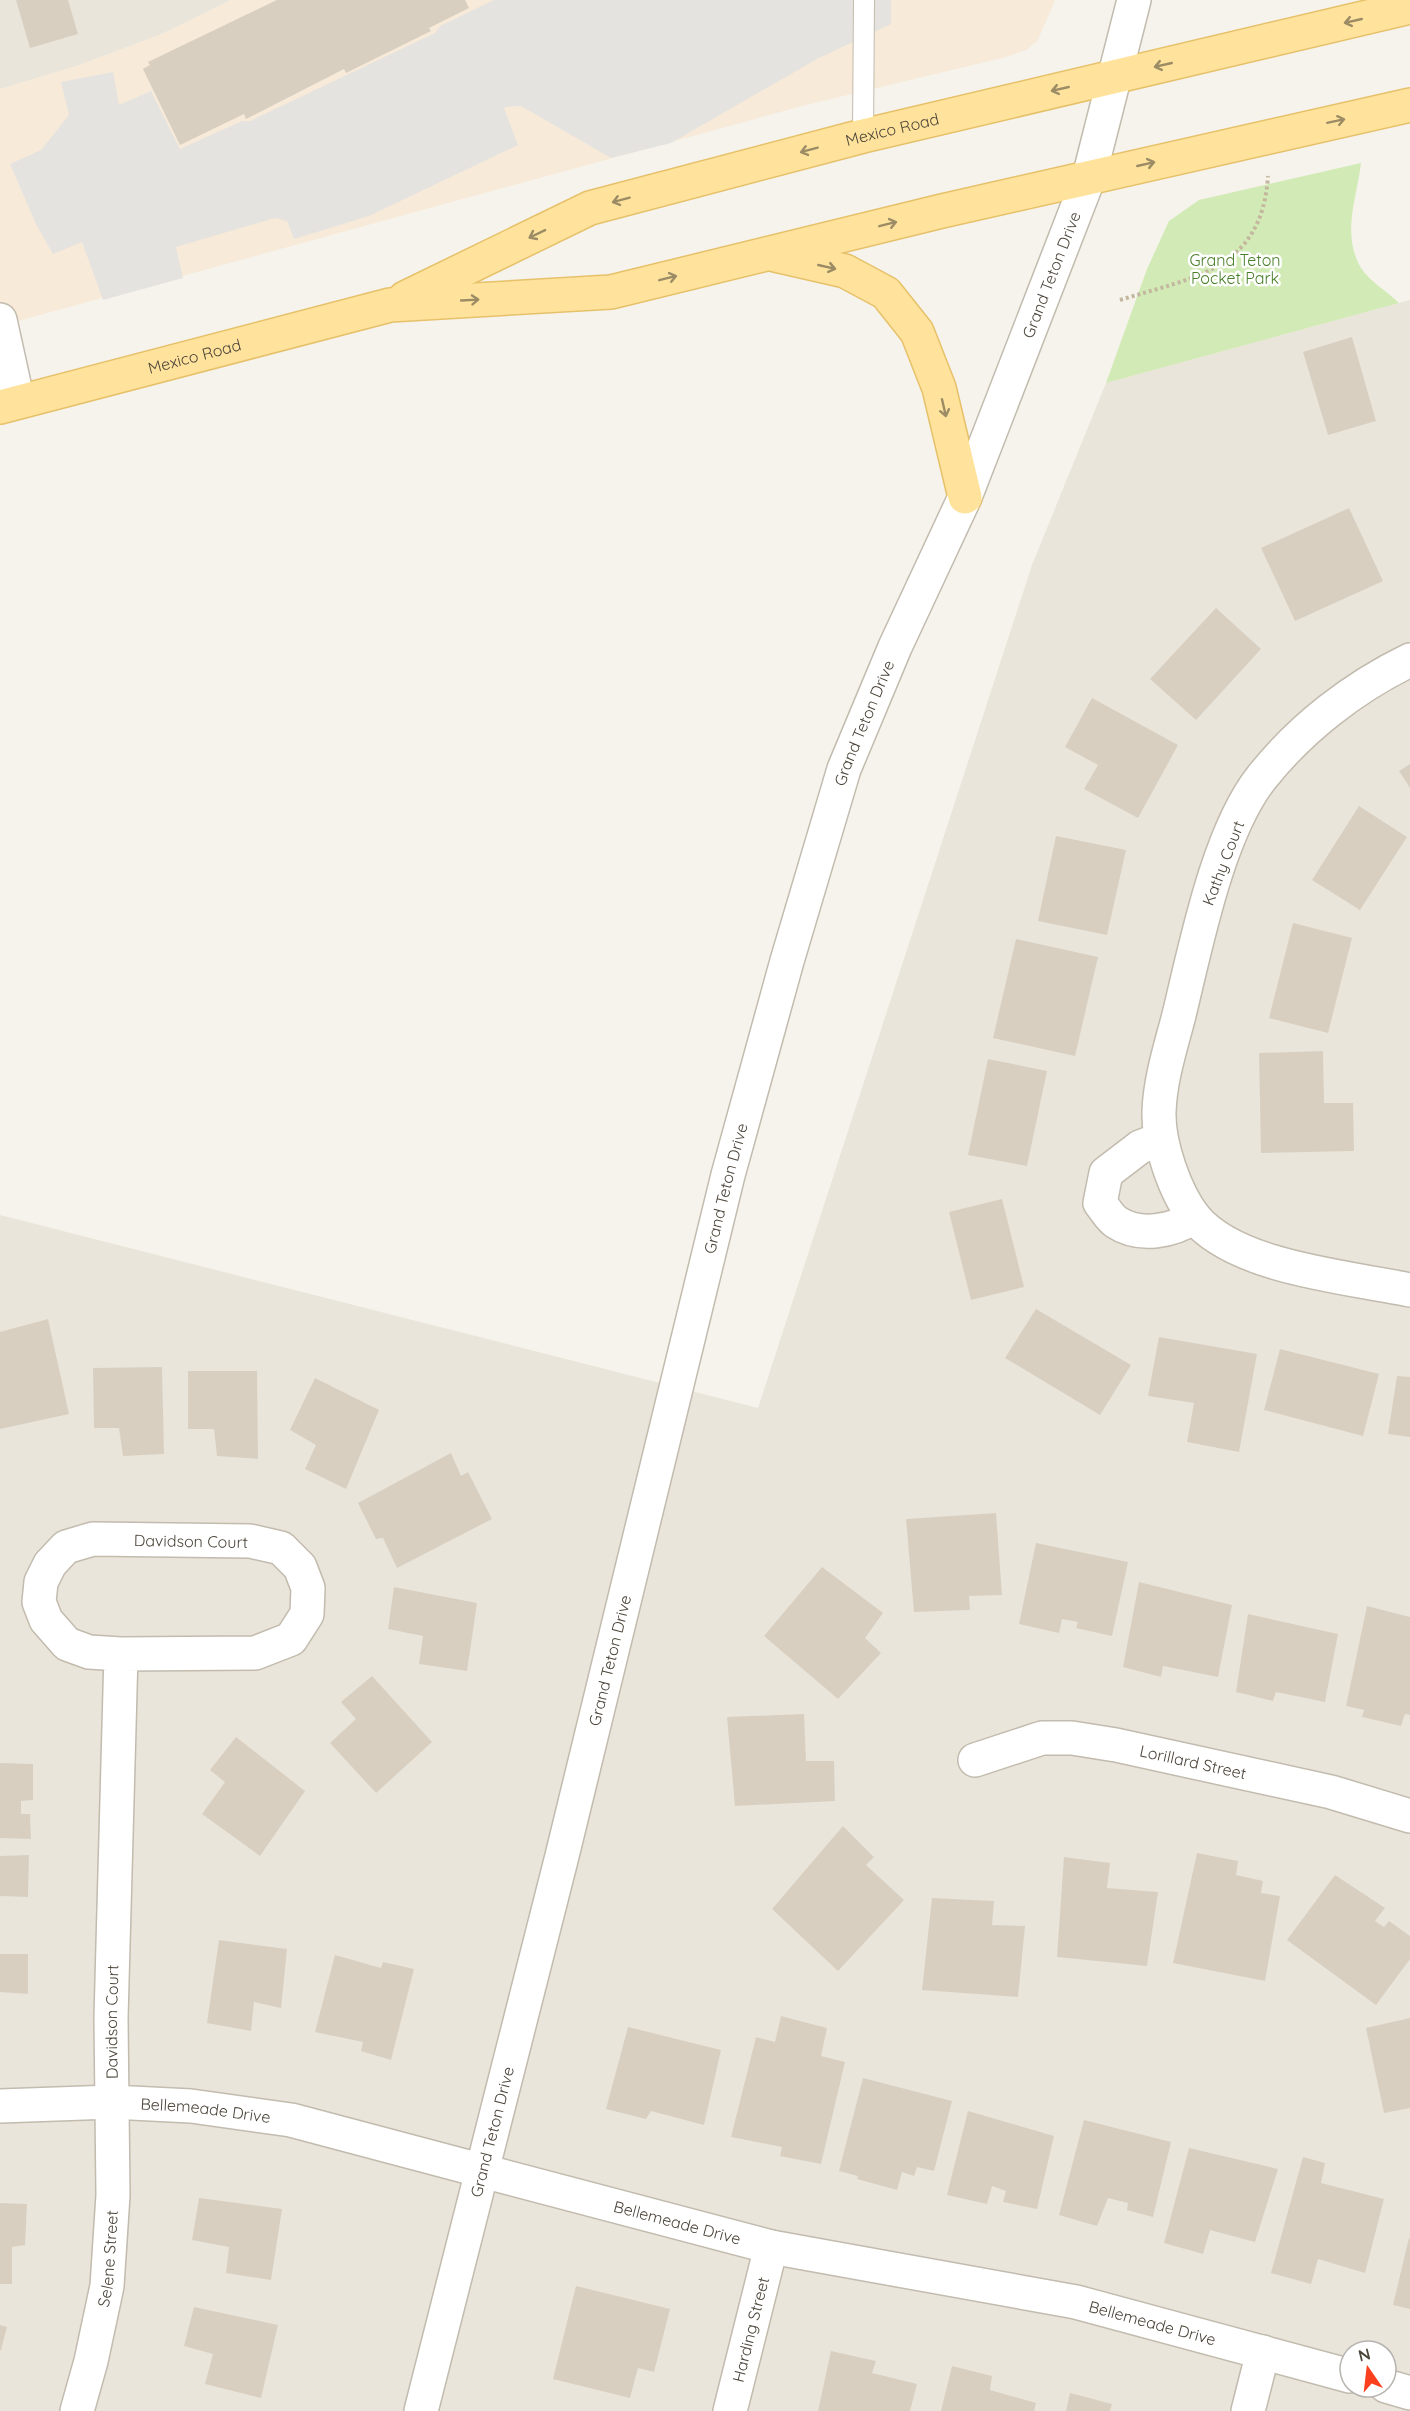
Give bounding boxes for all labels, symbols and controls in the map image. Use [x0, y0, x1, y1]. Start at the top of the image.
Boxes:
one-way arrow [1344, 16, 1363, 27]
one-way arrow [1154, 60, 1173, 71]
one-way arrow [1051, 84, 1070, 96]
street label: Mexico Road [843, 108, 941, 150]
one-way arrow [1326, 115, 1346, 126]
one-way arrow [800, 145, 819, 157]
one-way arrow [1136, 158, 1155, 169]
one-way arrow [611, 195, 630, 206]
street label: Grand Teton Drive [1018, 209, 1085, 341]
one-way arrow [878, 218, 897, 230]
one-way arrow [529, 228, 547, 240]
park label: Grand Teton Pocket Park [1189, 250, 1281, 288]
one-way arrow [817, 262, 837, 273]
one-way arrow [658, 272, 677, 284]
one-way arrow [459, 295, 479, 306]
street label: Mexico Road [146, 334, 243, 378]
one-way arrow [938, 398, 950, 417]
street label: Grand Teton Drive [830, 657, 898, 788]
street label: Kathy Court [1198, 818, 1248, 908]
street label: Grand Teton Drive [699, 1121, 752, 1256]
street label: Davidson Court [134, 1530, 248, 1552]
street label: Grand Teton Drive [584, 1593, 635, 1728]
street label: Lorillard Street [1138, 1740, 1248, 1783]
street label: Davidson Court [101, 1964, 122, 2079]
street label: Grand Teton Drive [466, 2064, 518, 2199]
street label: Bellemeade Drive [140, 2093, 272, 2127]
street label: Bellemeade Drive [612, 2196, 743, 2249]
street label: Selene Street [93, 2210, 122, 2309]
street label: Harding Street [728, 2275, 773, 2384]
street label: Bellemeade Drive [1087, 2296, 1218, 2349]
north arrow [1338, 2339, 1398, 2399]
text: N [1356, 2343, 1372, 2366]

